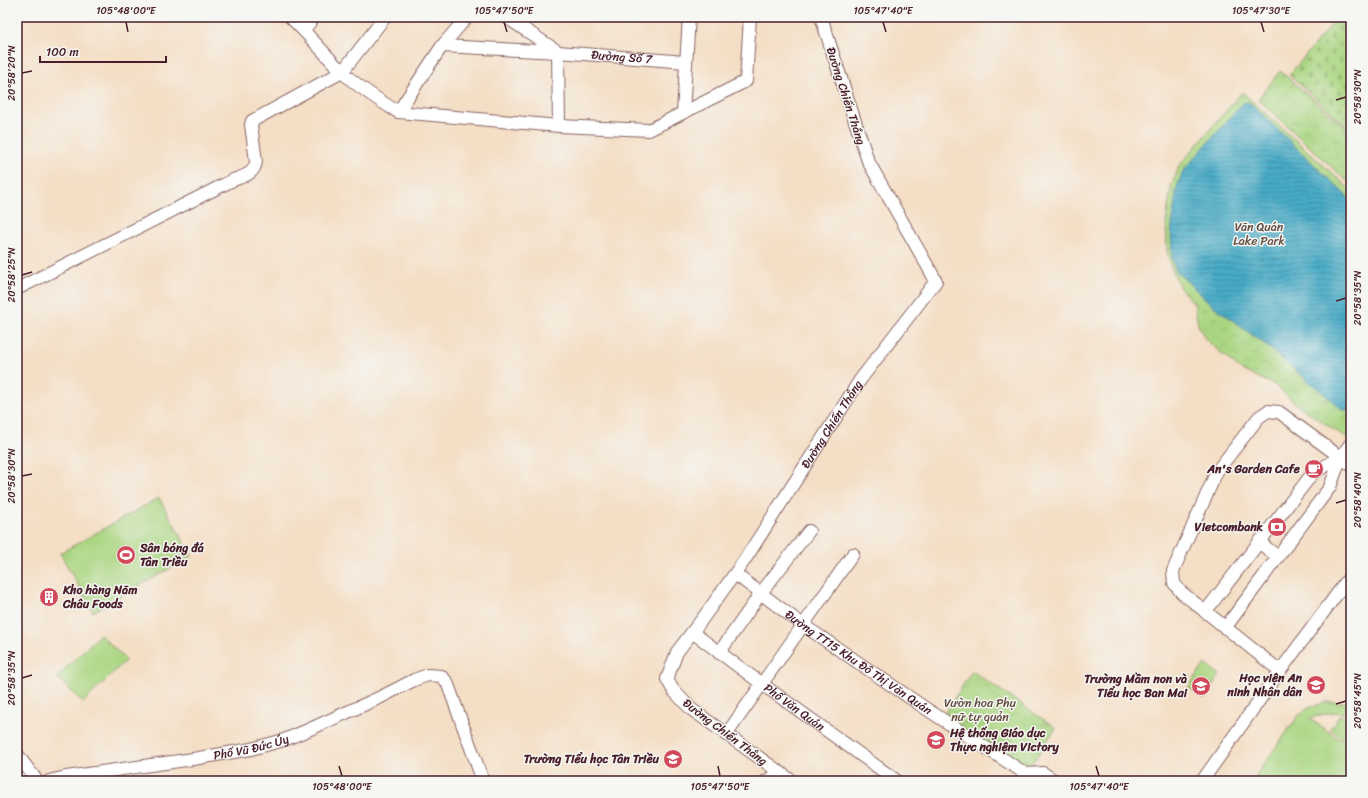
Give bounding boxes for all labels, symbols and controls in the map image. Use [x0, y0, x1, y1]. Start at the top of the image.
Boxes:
text: 105°48'00"E [96, 2, 157, 20]
text: 105°47'50"E [475, 2, 535, 20]
text: 105°47'40"E [854, 2, 914, 20]
text: 105°47'30"E [1232, 2, 1292, 20]
scale bar [40, 38, 166, 64]
text: 100 m [46, 41, 79, 63]
street label: Đường Số 7 [590, 44, 654, 70]
street label: Đường Chiến Thắng [820, 44, 872, 148]
text: 20°58'20"N [3, 45, 21, 101]
text: 20°58'30"N [1349, 69, 1367, 125]
park label: Văn Quán Lake Park [1233, 216, 1285, 252]
text: 20°58'25"N [3, 247, 21, 303]
text: 20°58'35"N [1349, 270, 1367, 325]
street label: Đường Chiến Thắng [795, 375, 868, 473]
text: 20°58'30"N [3, 448, 21, 504]
place label: An's Garden Cafe [1206, 458, 1301, 480]
cafe icon: An's Garden Cafe [1303, 458, 1325, 480]
text: 20°58'40"N [1349, 472, 1367, 528]
place label: Vietcombank [1195, 516, 1264, 538]
bank icon: Vietcombank [1266, 516, 1288, 538]
place label: Sân bóng đá Tân Triều [139, 537, 204, 573]
sports icon: Sân bóng đá Tân Triều [115, 544, 137, 566]
place label: Kho hàng Năm Châu Foods [62, 579, 137, 615]
building icon: Kho hàng Năm Châu Foods [38, 586, 60, 608]
street label: Đường TT15 Khu Đô Thị Văn Quán [780, 604, 937, 721]
text: 20°58'35"N [3, 650, 21, 705]
place label: Học viện An ninh Nhân dân [1226, 667, 1303, 703]
place label: Trường Mầm non và Tiểu học Ban Mai [1084, 668, 1188, 704]
text: 20°58'45"N [1349, 673, 1367, 729]
school or university icon: Học viện An ninh Nhân dân [1305, 674, 1327, 696]
school or university icon: Trường Mầm non và Tiểu học Ban Mai [1190, 675, 1212, 697]
street label: Phố Văn Quán [759, 677, 830, 737]
park label: Vườn hoa Phụ nữ tự quản [944, 692, 1017, 728]
street label: Đường Chiến Thắng [678, 693, 772, 771]
place label: Hệ thống Giáo dục Thực nghiệm Victory [949, 722, 1059, 758]
street label: Phố Vũ Đức Úy [212, 728, 293, 766]
school or university icon: Hệ thống Giáo dục Thực nghiệm Victory [925, 729, 947, 751]
place label: Trường Tiểu học Tân Triều [524, 748, 660, 770]
school or university icon: Trường Tiểu học Tân Triều [662, 748, 684, 770]
text: 105°48'00"E [312, 778, 373, 796]
text: 105°47'50"E [691, 778, 751, 796]
text: 105°47'40"E [1070, 778, 1130, 796]

